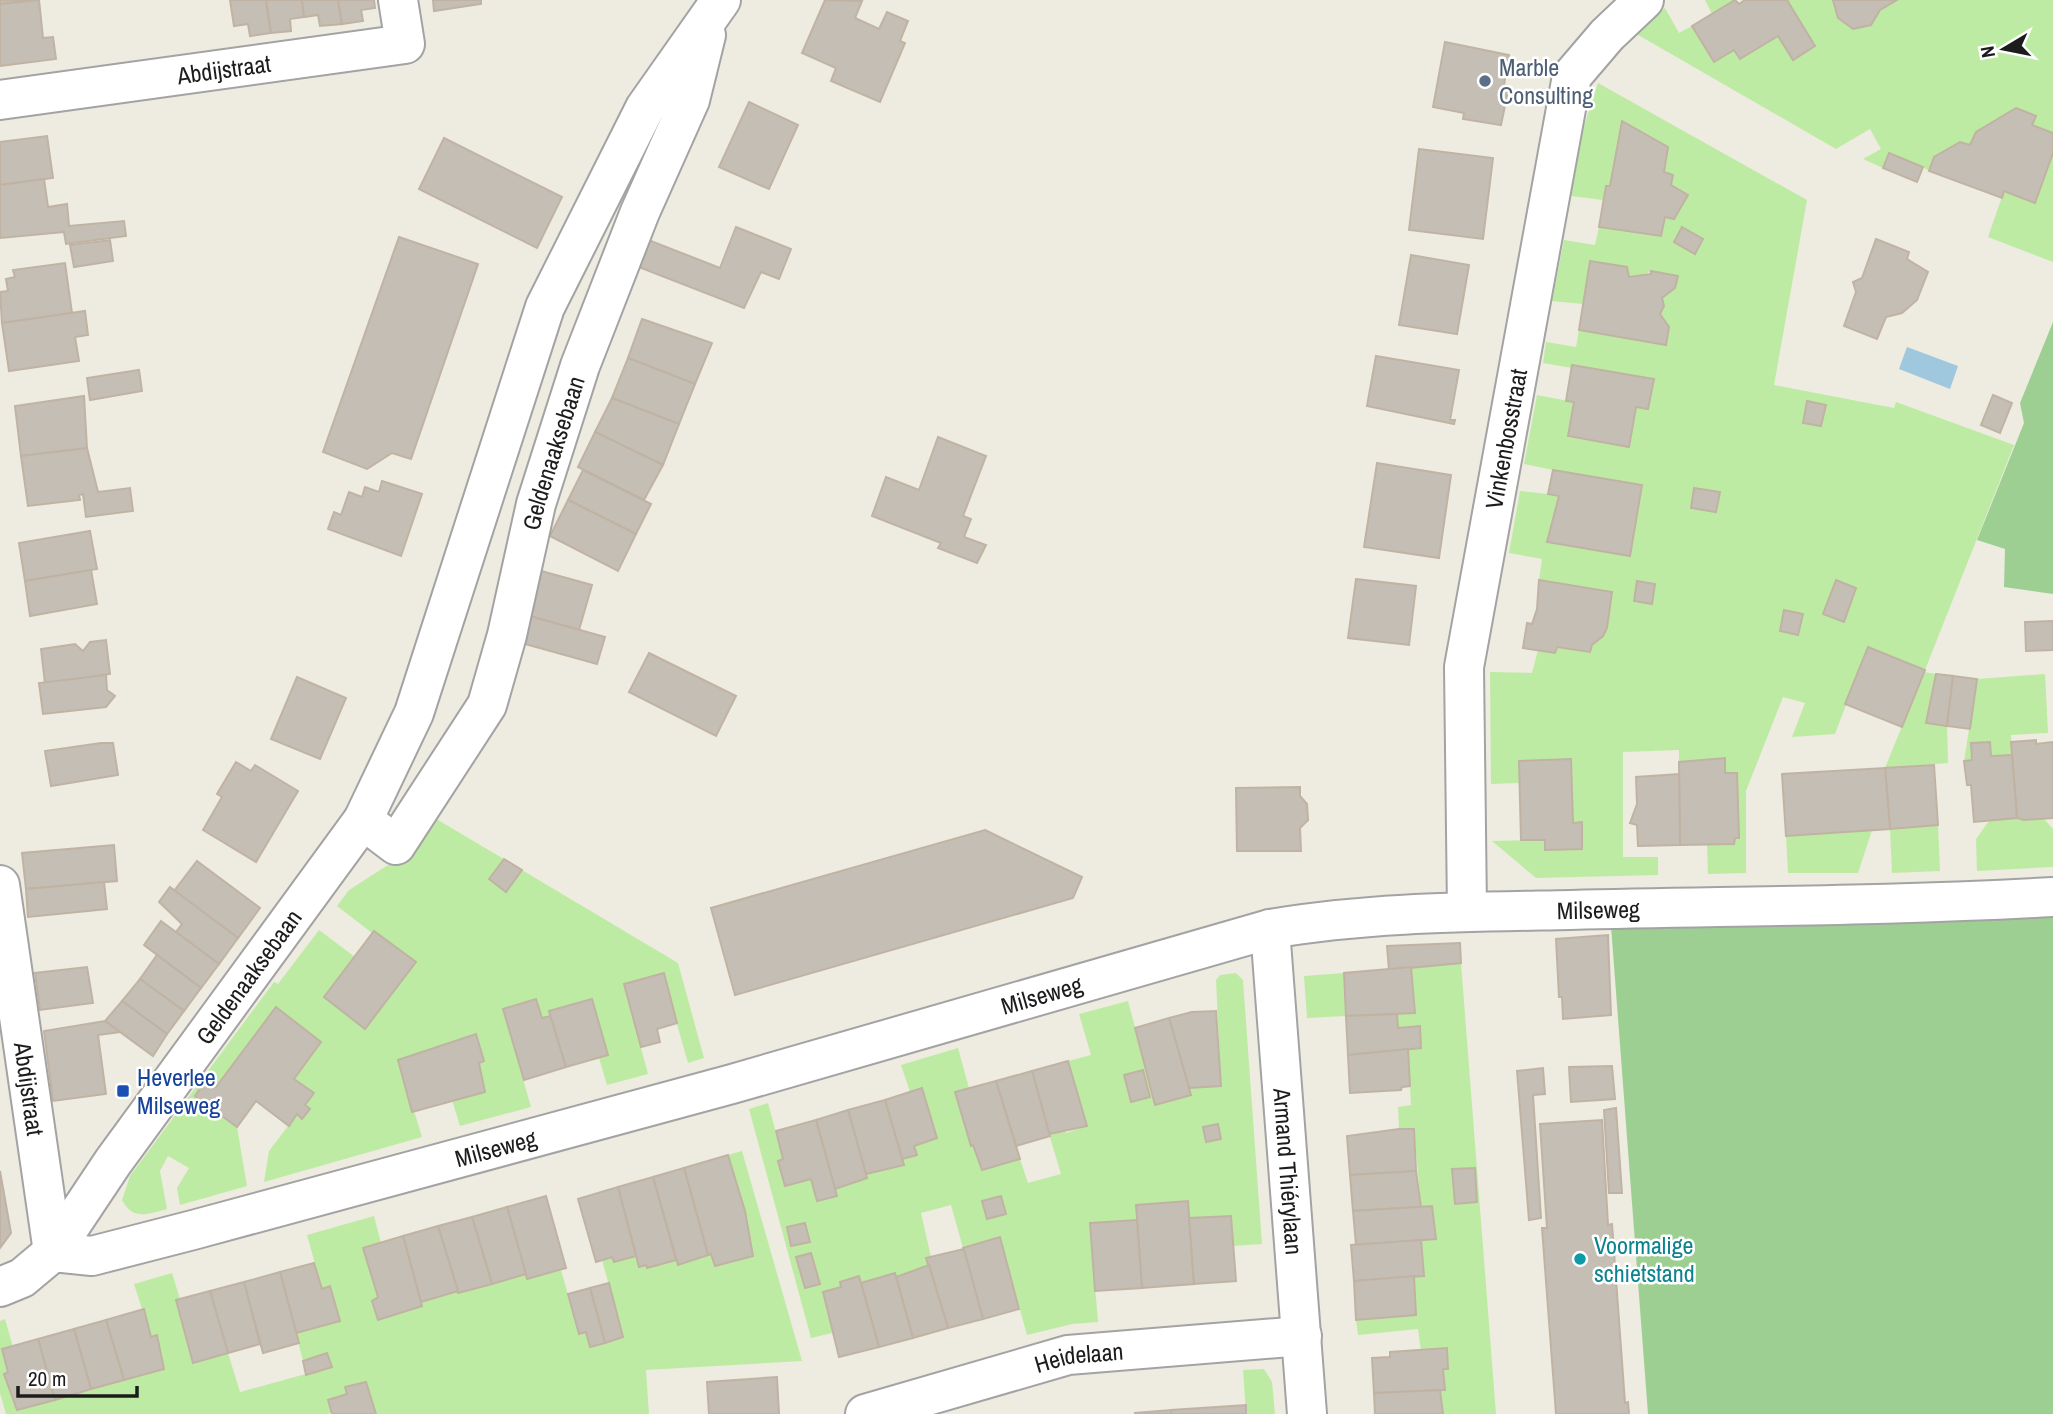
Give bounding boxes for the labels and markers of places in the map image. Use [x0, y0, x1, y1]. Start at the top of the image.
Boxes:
place label: Marble Consulting [1499, 51, 1593, 111]
marker: Marble Consulting [1477, 73, 1493, 89]
place label: Heverlee Milseweg [137, 1061, 220, 1121]
marker: Heverlee Milseweg [115, 1083, 131, 1099]
place label: Voormalige schietstand [1594, 1229, 1695, 1289]
marker: Voormalige schietstand [1572, 1251, 1588, 1267]

